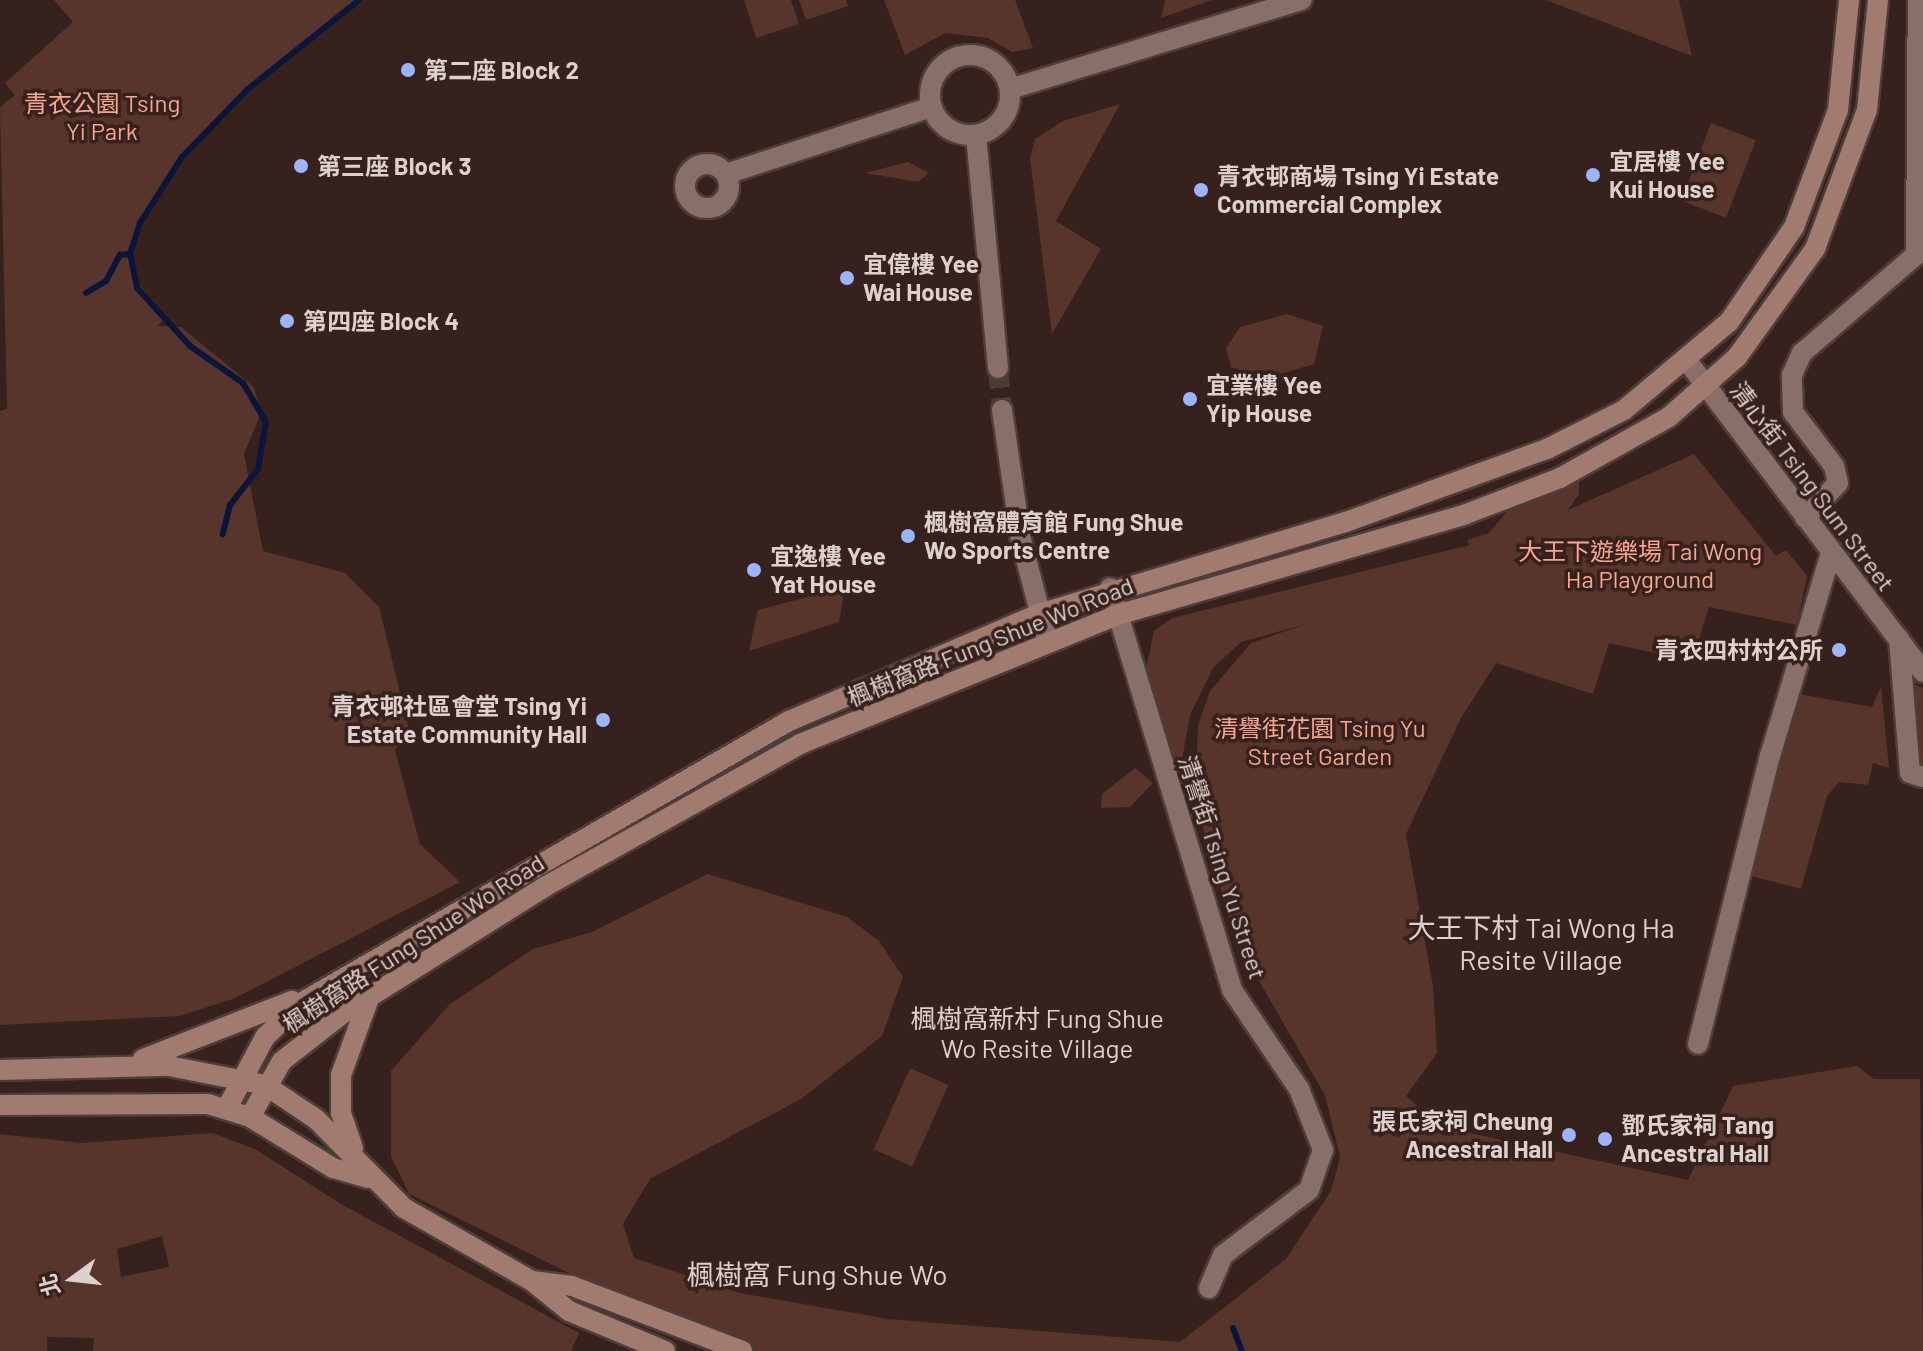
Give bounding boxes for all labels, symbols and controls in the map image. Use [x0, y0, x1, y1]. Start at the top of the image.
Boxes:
place label: 第二座 Block 2 [424, 56, 579, 84]
marker: 第二座 Block 2 [399, 61, 417, 79]
park label: 青衣公園 Tsing Yi Park [24, 89, 180, 145]
place label: 宜居樓 Yee Kui House [1609, 147, 1725, 203]
place label: 第三座 Block 3 [317, 152, 471, 180]
marker: 第三座 Block 3 [292, 157, 310, 175]
place label: 青衣邨商場 Tsing Yi Estate Commercial Complex [1217, 162, 1499, 218]
marker: 宜居樓 Yee Kui House [1584, 166, 1602, 184]
marker: 青衣邨商場 Tsing Yi Estate Commercial Complex [1192, 181, 1210, 199]
place label: 宜偉樓 Yee Wai House [863, 250, 979, 306]
marker: 宜偉樓 Yee Wai House [838, 269, 856, 287]
place label: 第四座 Block 4 [303, 307, 459, 335]
marker: 第四座 Block 4 [278, 312, 296, 330]
place label: 宜業樓 Yee Yip House [1206, 371, 1322, 427]
street label: 清心街 Tsing Sum Street [1725, 376, 1901, 596]
marker: 宜業樓 Yee Yip House [1181, 390, 1199, 408]
place label: 楓樹窩體育館 Fung Shue Wo Sports Centre [924, 508, 1183, 564]
marker: 楓樹窩體育館 Fung Shue Wo Sports Centre [899, 527, 917, 545]
park label: 大王下遊樂場 Tai Wong Ha Playground [1518, 537, 1762, 593]
place label: 宜逸樓 Yee Yat House [770, 542, 886, 598]
marker: 宜逸樓 Yee Yat House [745, 561, 763, 579]
street label: 楓樹窩路 Fung Shue Wo Road [843, 570, 1137, 712]
place label: 青衣四村村公所 [1655, 636, 1823, 664]
marker: 青衣四村村公所 [1830, 641, 1848, 659]
place label: 青衣邨社區會堂 Tsing Yi Estate Community Hall [331, 692, 587, 748]
marker: 青衣邨社區會堂 Tsing Yi Estate Community Hall [594, 711, 612, 729]
park label: 清譽街花園 Tsing Yu Street Garden [1214, 714, 1426, 770]
street label: 清譽街 Tsing Yu Street [1173, 751, 1273, 983]
street label: 楓樹窩路 Fung Shue Wo Road [277, 848, 549, 1038]
district label: 大王下村 Tai Wong Ha Resite Village [1408, 910, 1674, 976]
district label: 楓樹窩新村 Fung Shue Wo Resite Village [910, 1002, 1164, 1064]
place label: 張氏家祠 Cheung Ancestral Hall [1372, 1107, 1553, 1163]
place label: 鄧氏家祠 Tang Ancestral Hall [1621, 1111, 1774, 1167]
marker: 張氏家祠 Cheung Ancestral Hall [1560, 1126, 1578, 1144]
marker: 鄧氏家祠 Tang Ancestral Hall [1596, 1130, 1614, 1148]
north arrow [32, 1239, 112, 1319]
district label: 楓樹窩 Fung Shue Wo [686, 1257, 948, 1291]
text: 北 [33, 1271, 64, 1299]

